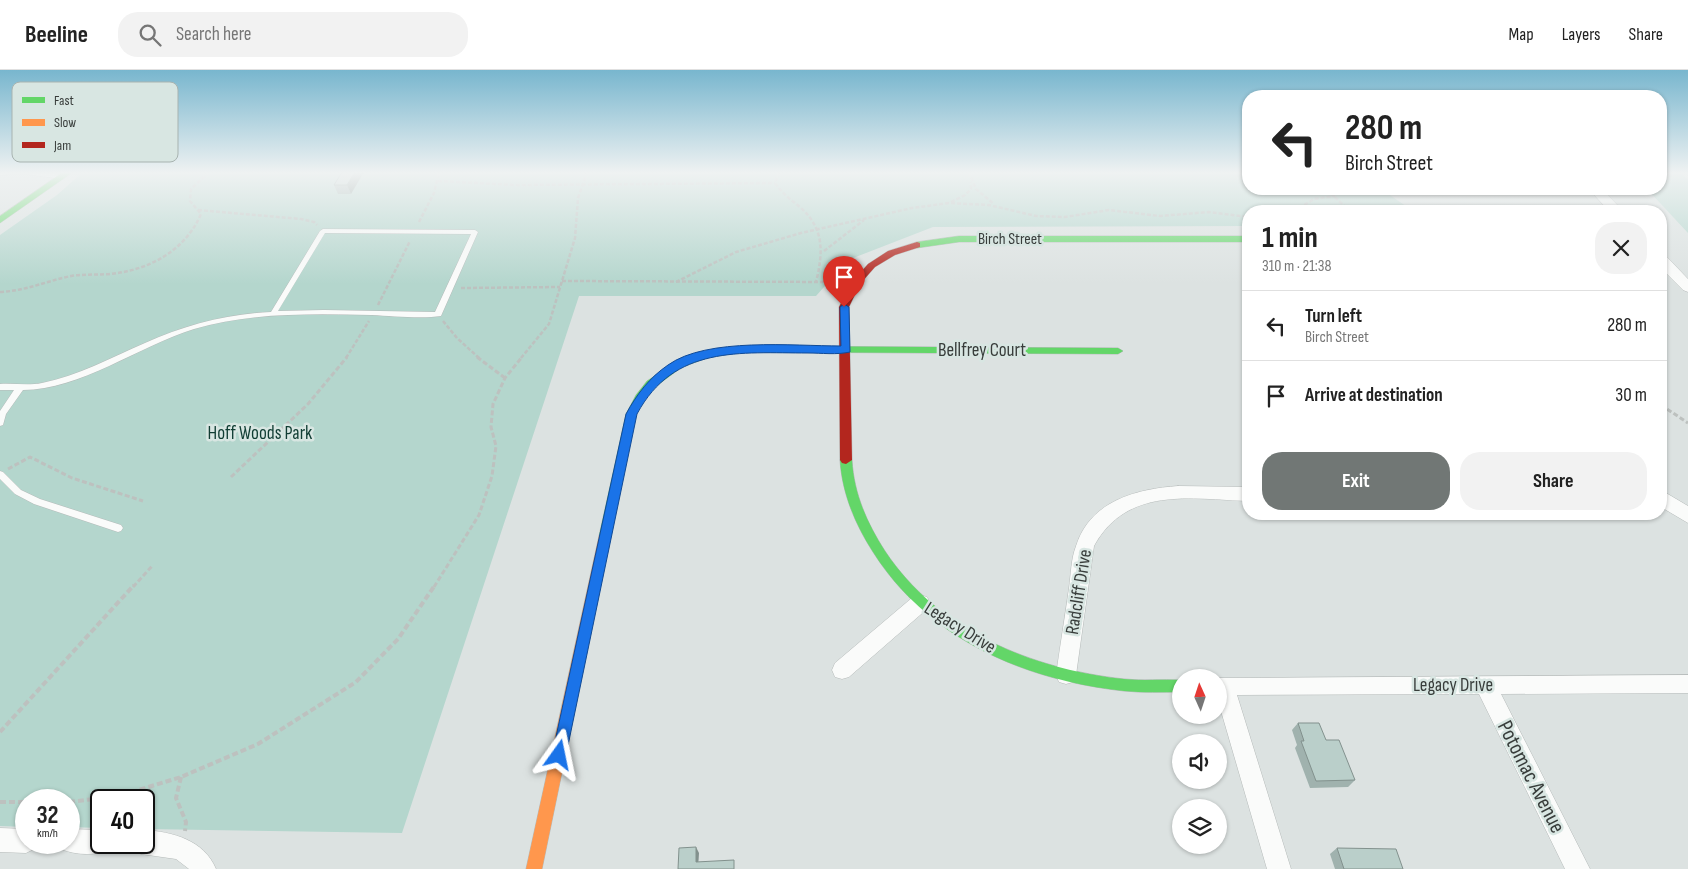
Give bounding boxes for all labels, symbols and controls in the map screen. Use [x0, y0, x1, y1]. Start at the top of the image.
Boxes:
search box [118, 12, 468, 57]
text: Beeline [25, 20, 88, 49]
icon: search [136, 21, 164, 49]
text: Search here [176, 23, 251, 46]
text: Map [1509, 24, 1534, 45]
text: Layers [1562, 24, 1601, 45]
text: Share [1629, 24, 1663, 45]
legend [12, 82, 178, 162]
text: Fast [54, 92, 74, 109]
text: 280 m [1345, 107, 1422, 150]
icon: left [1262, 110, 1327, 175]
text: Slow [54, 114, 76, 131]
text: Jam [53, 137, 71, 154]
text: Birch Street [1345, 150, 1433, 177]
text: 1 min [1262, 220, 1318, 256]
button: close [1595, 222, 1647, 274]
street label: Birch Street [978, 230, 1042, 249]
pin [823, 256, 865, 307]
text: 310 m · 21:38 [1262, 257, 1332, 276]
icon: arrive [830, 263, 858, 291]
text: Turn left [1305, 305, 1362, 328]
icon: left [1262, 312, 1290, 340]
text: 280 m [1607, 314, 1647, 337]
text: Birch Street [1305, 328, 1369, 347]
street label: Bellfrey Court [938, 339, 1026, 362]
icon: arrive [1262, 382, 1290, 410]
text: Arrive at destination [1305, 384, 1443, 407]
text: 30 m [1615, 384, 1647, 407]
park label: Hoff Woods Park [208, 422, 313, 445]
button: Exit [1262, 452, 1450, 510]
button: Share [1460, 452, 1647, 510]
street label: Radcliff Drive [1061, 548, 1097, 636]
street label: Legacy Drive [920, 597, 1000, 659]
north arrow [1172, 669, 1228, 724]
map controls [1172, 669, 1227, 854]
street label: Legacy Drive [1413, 674, 1493, 697]
street label: Potomac Avenue [1491, 716, 1571, 838]
position arrow [532, 728, 584, 780]
button: sound [1172, 734, 1227, 789]
speed limit sign: 40 [90, 789, 155, 854]
button: layers [1172, 799, 1227, 854]
text: 32 [36, 800, 59, 831]
text: km/h [37, 826, 58, 841]

